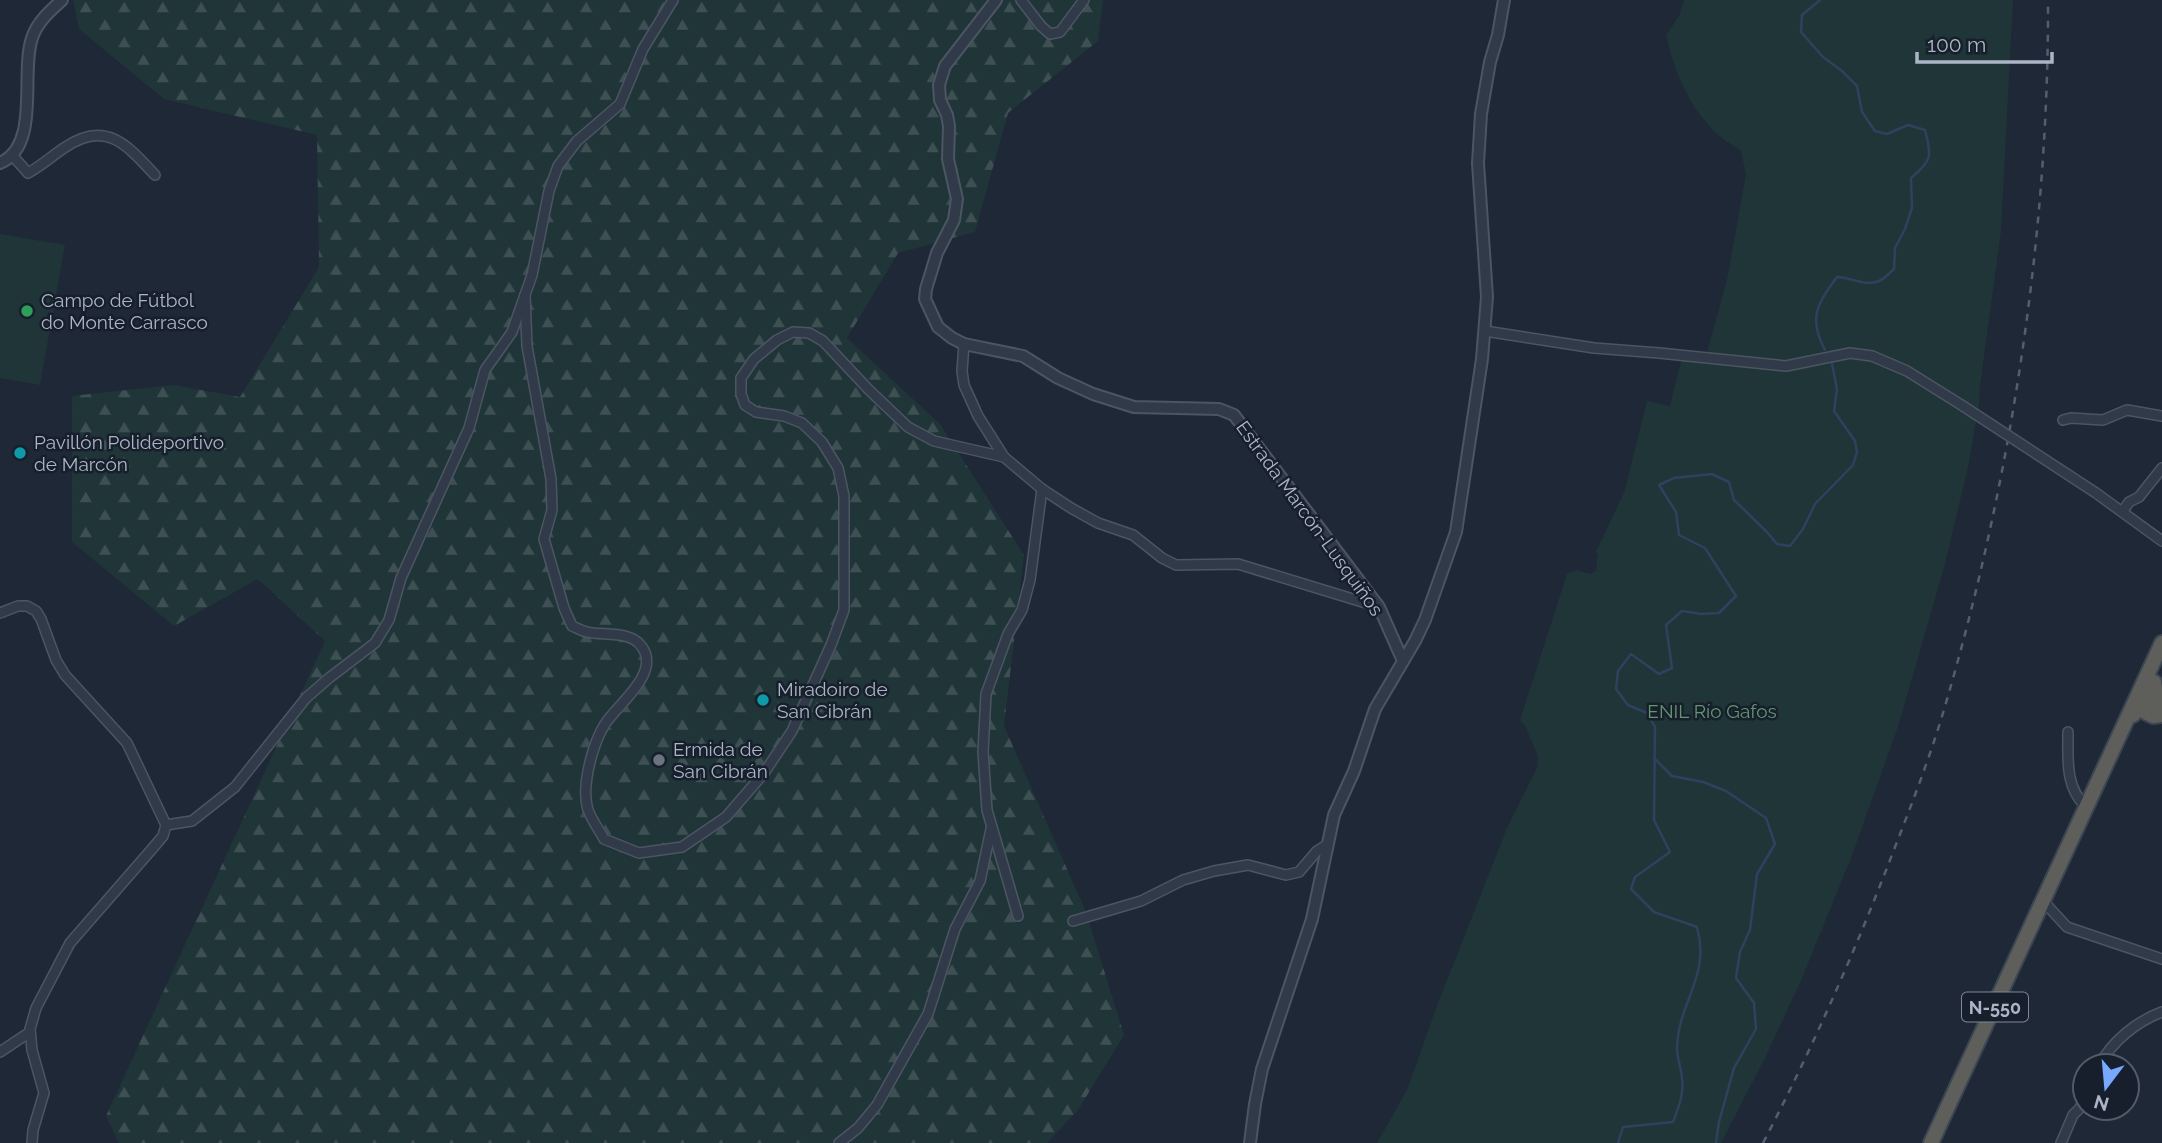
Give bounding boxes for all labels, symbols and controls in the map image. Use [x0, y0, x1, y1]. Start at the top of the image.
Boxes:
scale bar [1917, 21, 2052, 65]
text: 100 m [1927, 32, 1986, 57]
place label: Campo de Fútbol do Monte Carrasco [41, 289, 208, 333]
marker: Campo de Fútbol do Monte Carrasco [19, 303, 35, 319]
street label: Estrada Marcón-Lusquiños [1232, 416, 1388, 620]
place label: Pavillón Polideportivo de Marcón [34, 431, 224, 475]
marker: Pavillón Polideportivo de Marcón [12, 445, 28, 461]
place label: Miradoiro de San Cibrán [777, 678, 888, 722]
marker: Miradoiro de San Cibrán [755, 692, 771, 708]
park label: ENIL Río Gafos [1647, 700, 1777, 722]
place label: Ermida de San Cibrán [673, 738, 768, 782]
marker: Ermida de San Cibrán [651, 752, 667, 768]
road number: N-550 [1962, 992, 2028, 1022]
north arrow [2071, 1052, 2141, 1122]
text: N [2091, 1091, 2111, 1116]

